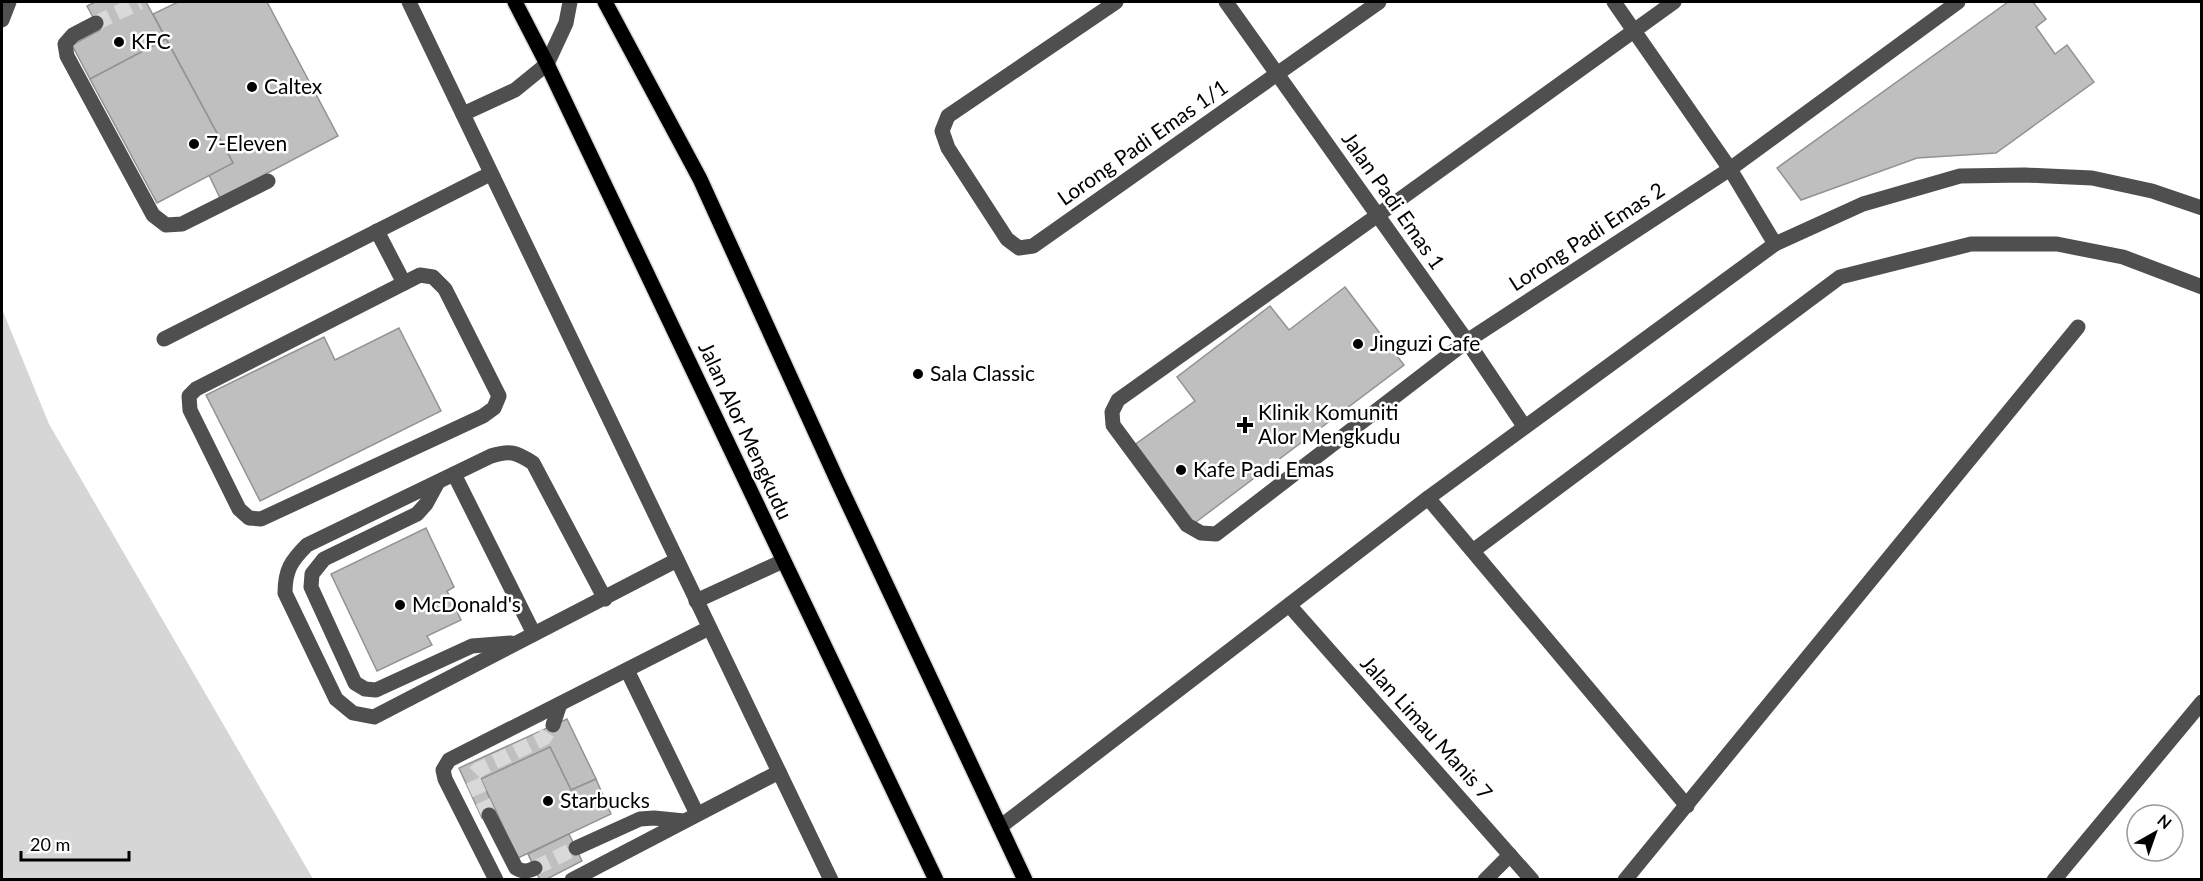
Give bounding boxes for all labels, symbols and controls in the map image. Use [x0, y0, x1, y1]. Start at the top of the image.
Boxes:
place label: KFC [131, 28, 171, 53]
marker: KFC [112, 35, 126, 49]
place label: Caltex [264, 73, 323, 98]
street label: Lorong Padi Emas 1/1 [1052, 74, 1232, 210]
marker: Caltex [245, 80, 259, 94]
street label: Jalan Padi Emas 1 [1337, 126, 1451, 274]
place label: 7-Eleven [206, 130, 287, 155]
marker: 7-Eleven [187, 137, 201, 151]
street label: Lorong Padi Emas 2 [1504, 176, 1669, 295]
place label: Jinguzi Cafe [1370, 330, 1480, 355]
marker: Jinguzi Cafe [1351, 337, 1365, 351]
street label: Jalan Alor Mengkudu [694, 338, 798, 523]
place label: Sala Classic [930, 360, 1035, 385]
marker: Sala Classic [911, 367, 925, 381]
place label: Klinik Komuniti Alor Mengkudu [1258, 399, 1400, 448]
marker: Klinik Komuniti Alor Mengkudu [1236, 416, 1254, 434]
place label: Kafe Padi Emas [1193, 456, 1334, 481]
marker: Kafe Padi Emas [1174, 463, 1188, 477]
place label: McDonald's [412, 591, 521, 616]
marker: McDonald's [393, 598, 407, 612]
street label: Jalan Limau Manis 7 [1356, 650, 1498, 804]
place label: Starbucks [560, 787, 650, 812]
marker: Starbucks [541, 794, 555, 808]
north arrow [2125, 803, 2185, 863]
text: N [2154, 810, 2176, 832]
scale bar [21, 824, 129, 862]
text: 20 m [30, 833, 70, 855]

